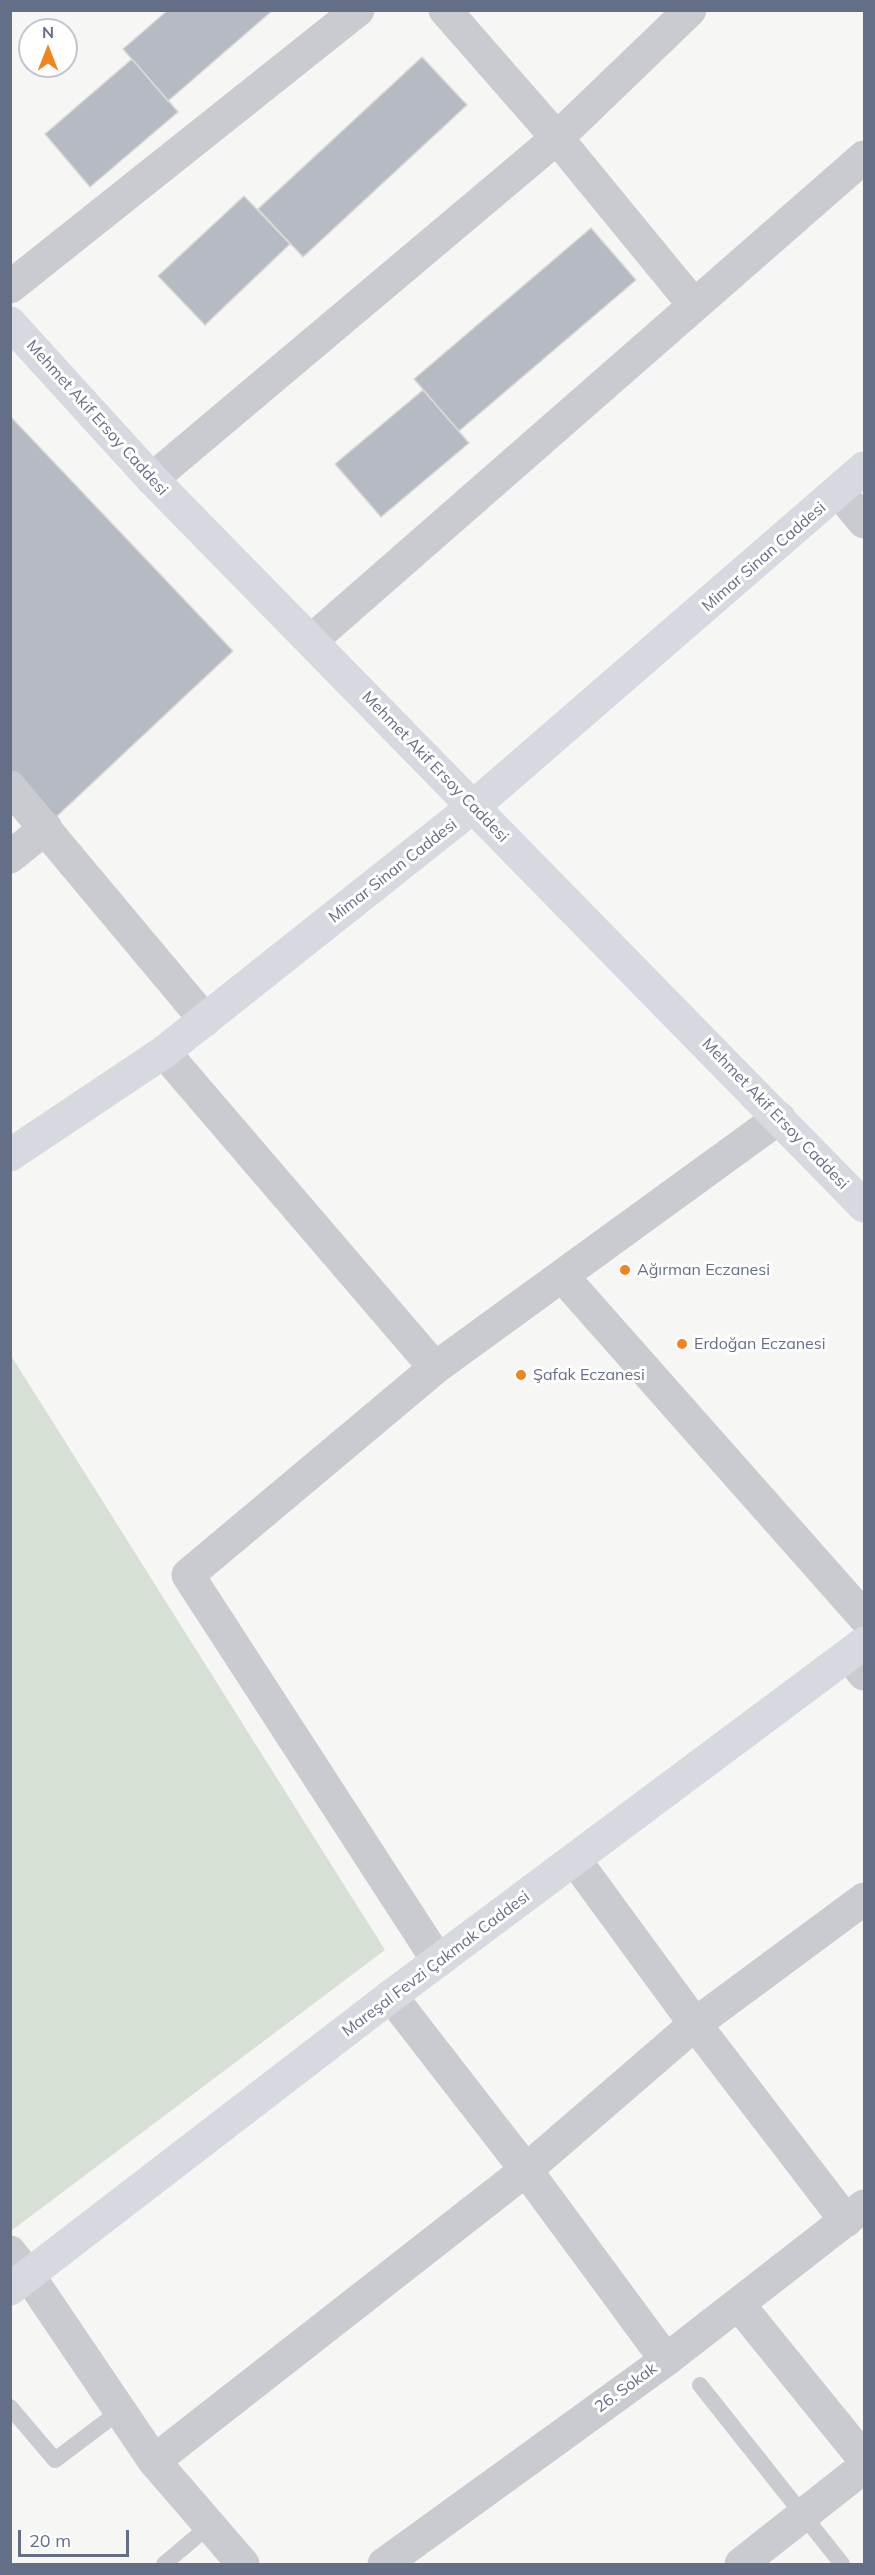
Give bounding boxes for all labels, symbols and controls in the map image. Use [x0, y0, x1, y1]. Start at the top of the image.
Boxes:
north arrow [18, 18, 78, 78]
text: N [42, 22, 54, 42]
street label: Mehmet Akif Ersoy Caddesi [22, 336, 172, 500]
street label: Mimar Sinan Caddesi [698, 498, 830, 616]
street label: Mehmet Akif Ersoy Caddesi [358, 688, 512, 846]
street label: Mimar Sinan Caddesi [325, 815, 461, 927]
street label: Mehmet Akif Ersoy Caddesi [698, 1035, 852, 1193]
place label: Ağırman Eczanesi [637, 1260, 770, 1280]
marker: Ağırman Eczanesi [618, 1263, 632, 1277]
place label: Erdoğan Eczanesi [694, 1334, 826, 1354]
marker: Erdoğan Eczanesi [675, 1337, 689, 1351]
place label: Şafak Eczanesi [533, 1365, 645, 1385]
marker: Şafak Eczanesi [514, 1368, 528, 1382]
street label: Mareşal Fevzi Çakmak Caddesi [338, 1887, 534, 2041]
street label: 26. Sokak [591, 2359, 661, 2417]
scale bar [21, 2518, 132, 2556]
text: 20 m [29, 2529, 71, 2552]

